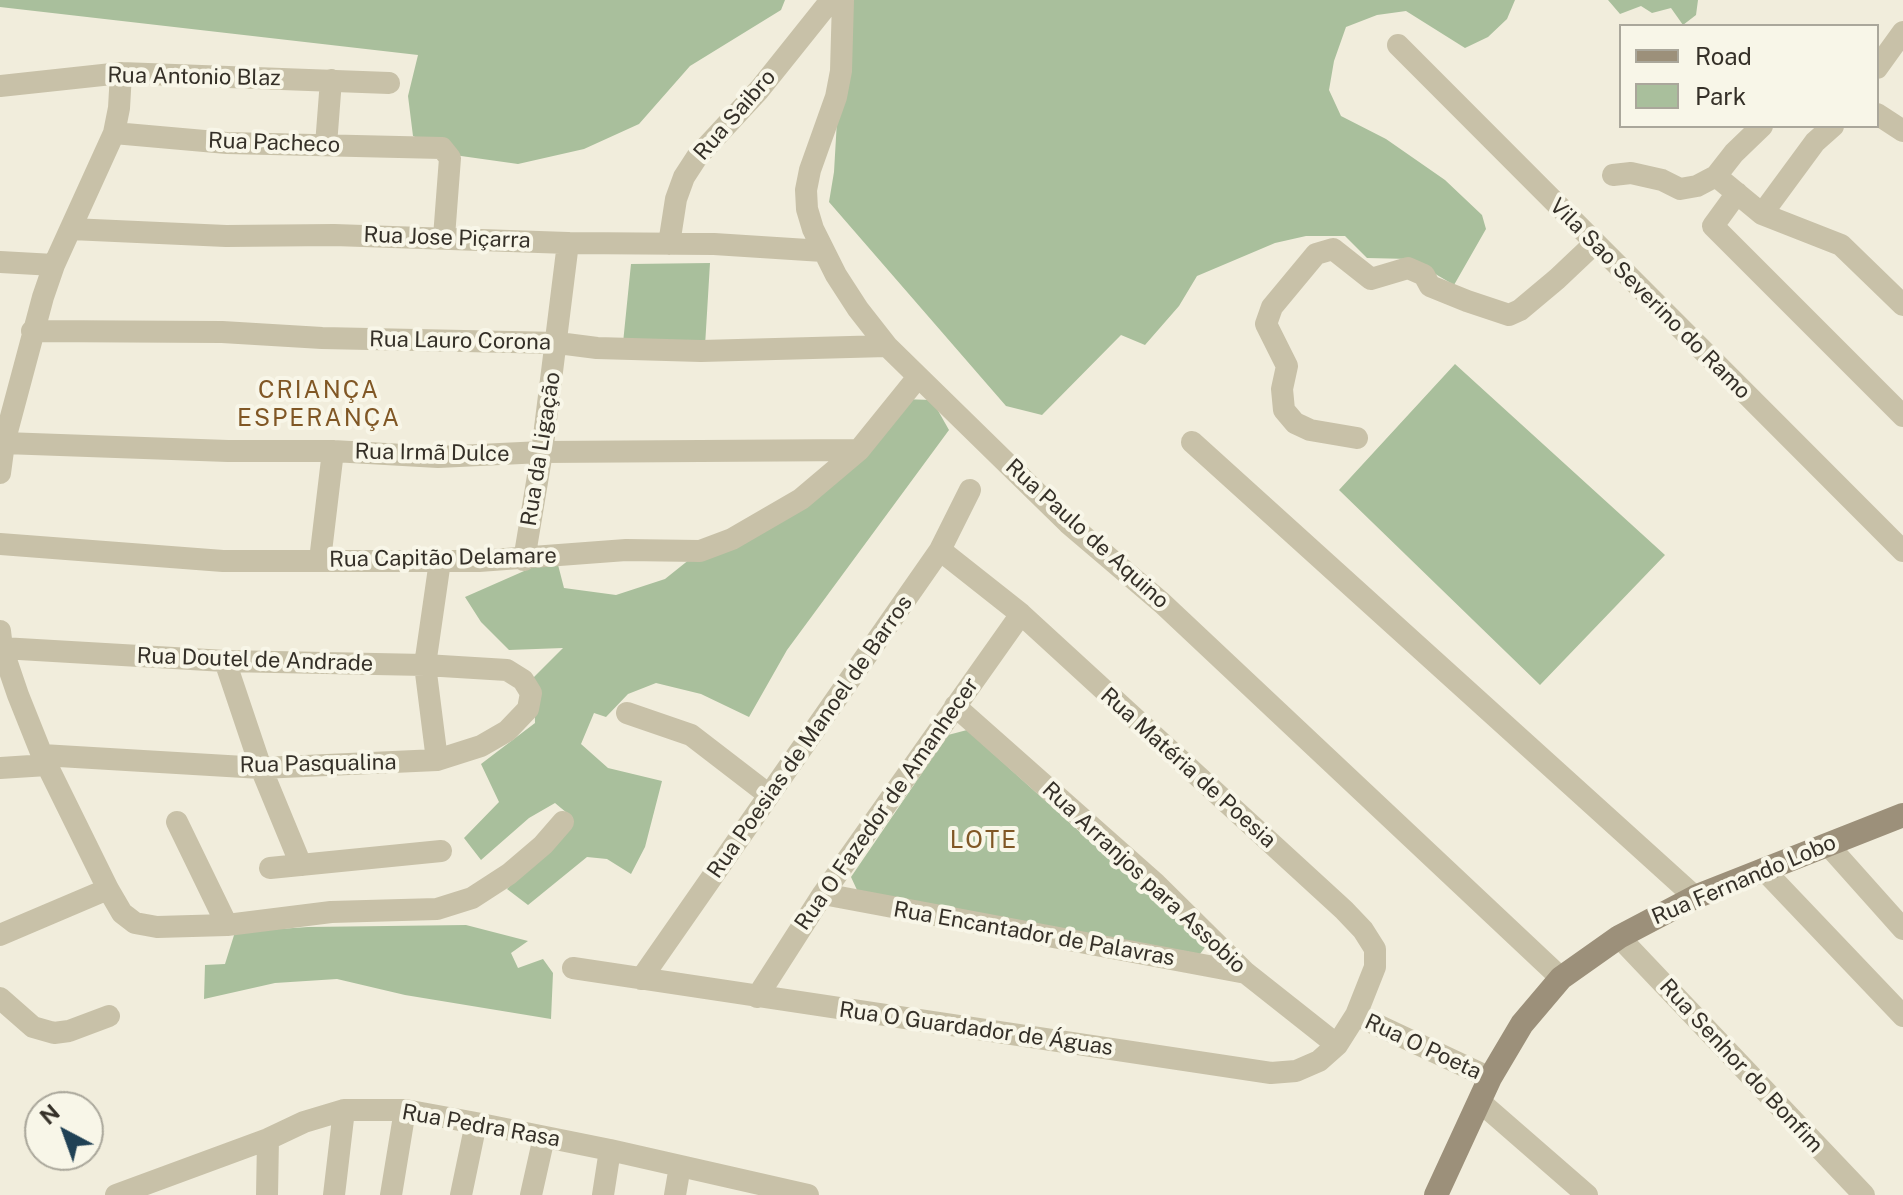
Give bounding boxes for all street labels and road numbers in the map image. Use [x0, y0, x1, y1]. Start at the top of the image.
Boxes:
street label: Rua Antonio Blaz [107, 62, 281, 92]
street label: Rua Saibro [688, 64, 782, 166]
street label: Rua Pacheco [207, 128, 341, 158]
street label: Vila Sao Severino do Ramo [1544, 193, 1756, 405]
street label: Rua Jose Piçarra [363, 222, 531, 254]
street label: Rua Lauro Corona [369, 326, 551, 356]
street label: Rua da Ligação [516, 370, 566, 528]
street label: Rua Irmã Dulce [354, 438, 510, 468]
street label: Rua Paulo de Aquino [1000, 454, 1174, 614]
street label: Rua Capitão Delamare [329, 543, 557, 573]
street label: Rua Poesias de Manoel de Barros [702, 590, 918, 884]
street label: Rua Doutel de Andrade [136, 643, 374, 677]
street label: Rua O Fazedor de Amanhecer [789, 673, 985, 935]
street label: Rua Matéria de Poesia [1095, 682, 1281, 854]
street label: Rua Pasqualina [239, 749, 397, 779]
street label: Rua Arranjos para Assobio [1037, 777, 1251, 979]
street label: Rua Fernando Lobo [1648, 829, 1840, 931]
street label: Rua Encantador de Palavras [891, 896, 1177, 972]
street label: Rua Senhor do Bonfim [1654, 974, 1828, 1158]
street label: Rua O Guardador de Águas [837, 997, 1115, 1061]
street label: Rua O Poeta [1361, 1009, 1485, 1085]
street label: Rua Pedra Rasa [400, 1099, 562, 1153]

